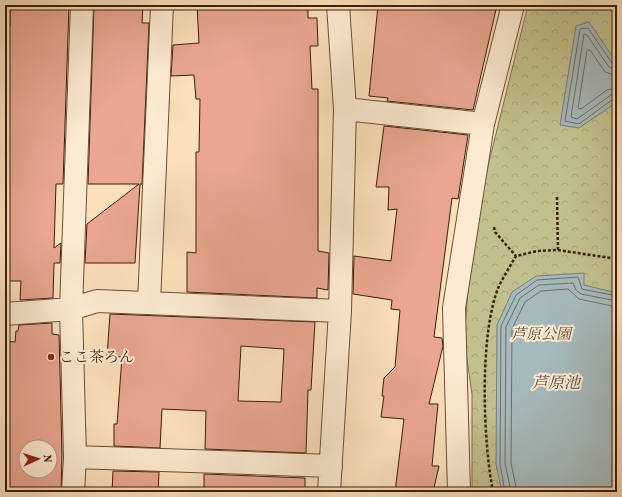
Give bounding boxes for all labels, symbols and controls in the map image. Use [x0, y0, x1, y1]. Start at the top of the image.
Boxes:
park label: 芦原公園 [511, 325, 574, 346]
place label: ここ茶ろん [59, 348, 134, 369]
marker: ここ茶ろん [46, 352, 56, 362]
water label: 芦原池 [532, 373, 582, 395]
north arrow [18, 439, 58, 479]
text: N [39, 454, 54, 463]

